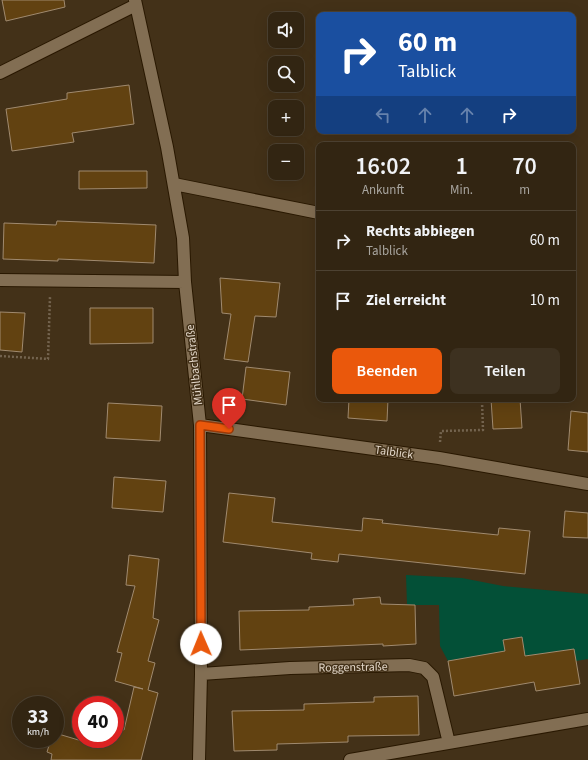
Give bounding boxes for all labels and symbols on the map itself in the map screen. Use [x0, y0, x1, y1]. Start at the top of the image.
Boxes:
street label: Mühlbachstraße [182, 324, 207, 406]
pin [212, 388, 246, 429]
street label: Talblick [374, 441, 414, 464]
position arrow [180, 623, 222, 665]
street label: Roggenstraße [318, 658, 388, 677]
speed limit sign: 40 [72, 696, 124, 748]

